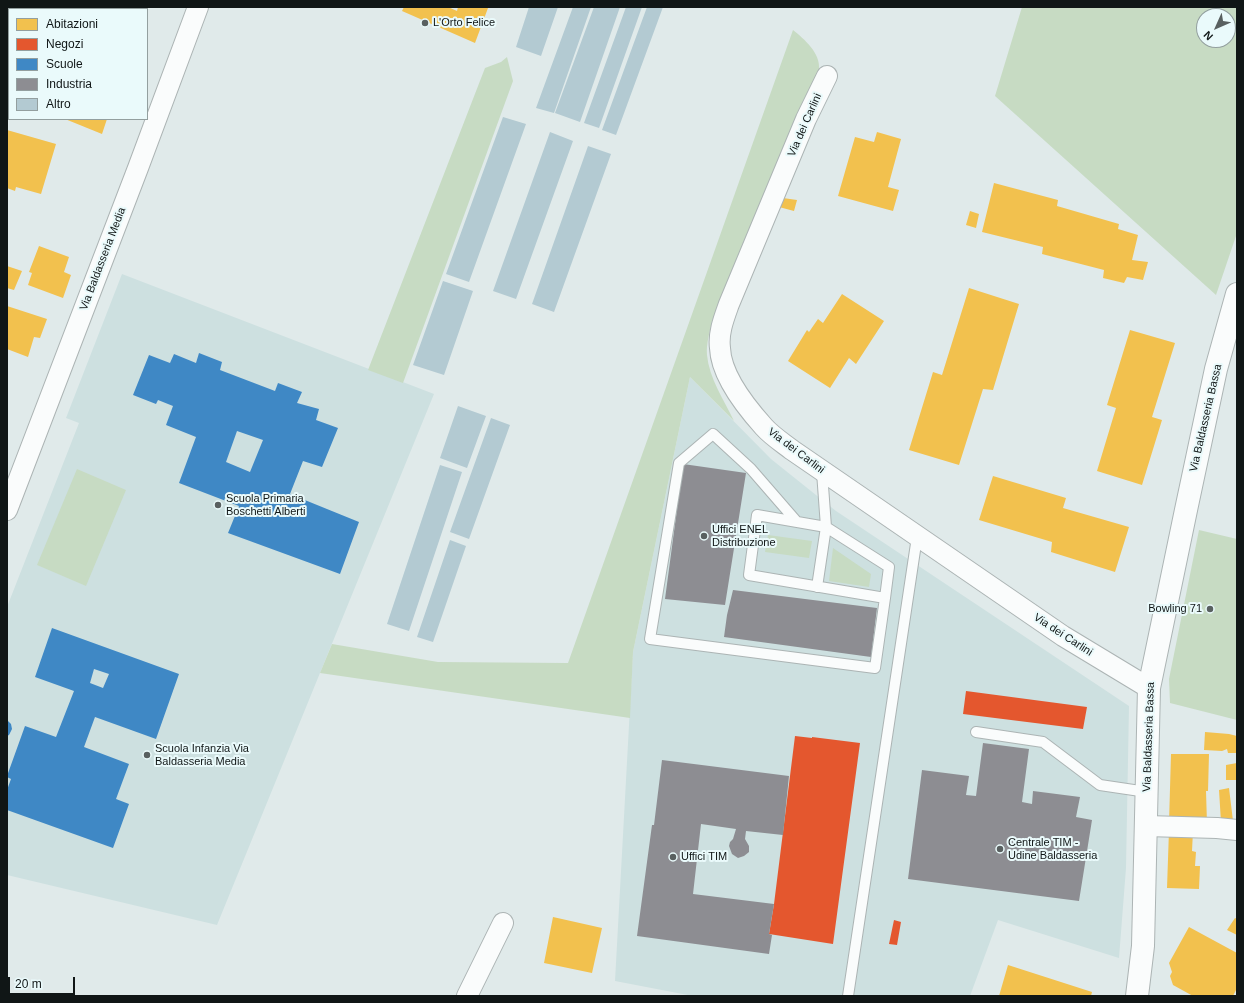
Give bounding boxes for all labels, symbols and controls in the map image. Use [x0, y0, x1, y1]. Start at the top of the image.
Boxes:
legend [8, 8, 148, 120]
north arrow [1196, 8, 1236, 48]
place label: L'Orto Felice [433, 16, 495, 30]
text: Abitazioni [46, 17, 98, 31]
marker: L'Orto Felice [420, 18, 430, 28]
text: N [1201, 29, 1215, 43]
text: Negozi [46, 37, 83, 51]
text: Scuole [46, 57, 83, 71]
text: Industria [46, 77, 92, 91]
street label: Via dei Carlini [785, 91, 825, 159]
text: Altro [46, 97, 71, 111]
street label: Via Baldasseria Media [77, 206, 129, 312]
street label: Via Baldasseria Bassa [1187, 363, 1225, 473]
street label: Via dei Carlini [765, 425, 827, 477]
place label: Scuola Primaria Boschetti Alberti [226, 492, 305, 518]
marker: Scuola Primaria Boschetti Alberti [213, 500, 223, 510]
place label: Uffici ENEL Distribuzione [712, 523, 776, 549]
marker: Uffici ENEL Distribuzione [699, 531, 709, 541]
place label: Bowling 71 [1148, 602, 1202, 616]
marker: Bowling 71 [1205, 604, 1215, 614]
street label: Via dei Carlini [1031, 611, 1095, 659]
street label: Via Baldasseria Bassa [1140, 682, 1158, 792]
place label: Scuola Infanzia Via Baldasseria Media [155, 742, 249, 768]
marker: Scuola Infanzia Via Baldasseria Media [142, 750, 152, 760]
place label: Centrale TIM - Udine Baldasseria [1008, 836, 1097, 862]
marker: Centrale TIM - Udine Baldasseria [995, 844, 1005, 854]
place label: Uffici TIM [681, 850, 727, 864]
marker: Uffici TIM [668, 852, 678, 862]
scale bar [10, 969, 77, 995]
text: 20 m [15, 977, 42, 991]

